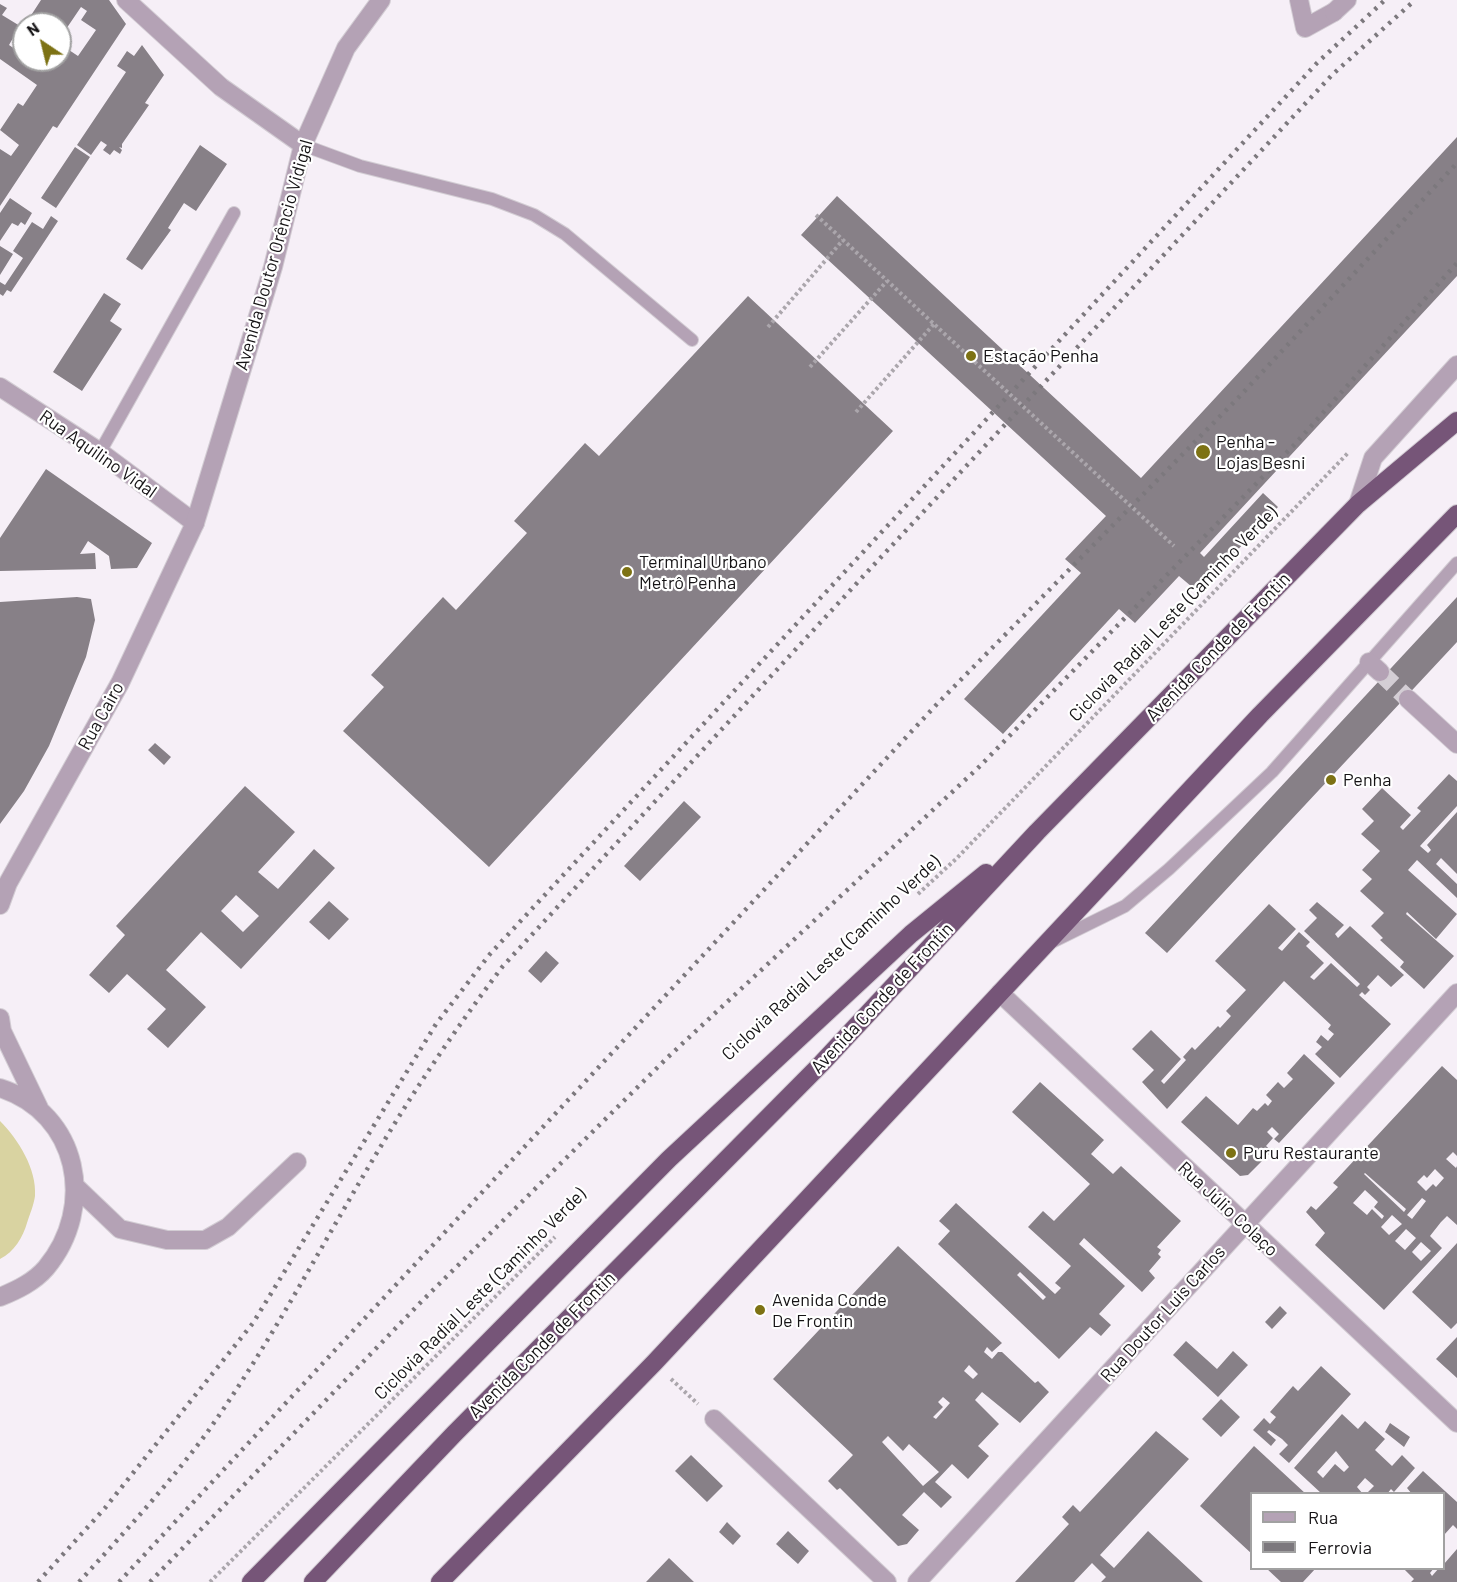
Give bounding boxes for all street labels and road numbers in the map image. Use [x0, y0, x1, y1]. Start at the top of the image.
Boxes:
street label: Avenida Doutor Orêncio Vidigal [231, 137, 317, 373]
street label: Rua Aquilino Vidal [35, 406, 161, 502]
street label: Ciclovia Radial Leste (Caminho Verde) [1064, 502, 1282, 726]
street label: Avenida Conde de Frontin [1141, 568, 1295, 726]
street label: Rua Cairo [74, 678, 128, 754]
street label: Ciclovia Radial Leste (Caminho Verde) [717, 851, 945, 1065]
street label: Avenida Conde de Frontin [806, 918, 958, 1078]
street label: Rua Júlio Colaço [1174, 1157, 1282, 1261]
street label: Ciclovia Radial Leste (Caminho Verde) [370, 1184, 590, 1404]
street label: Rua Doutor Luis Carlos [1096, 1241, 1230, 1387]
street label: Avenida Conde de Frontin [464, 1267, 620, 1423]

